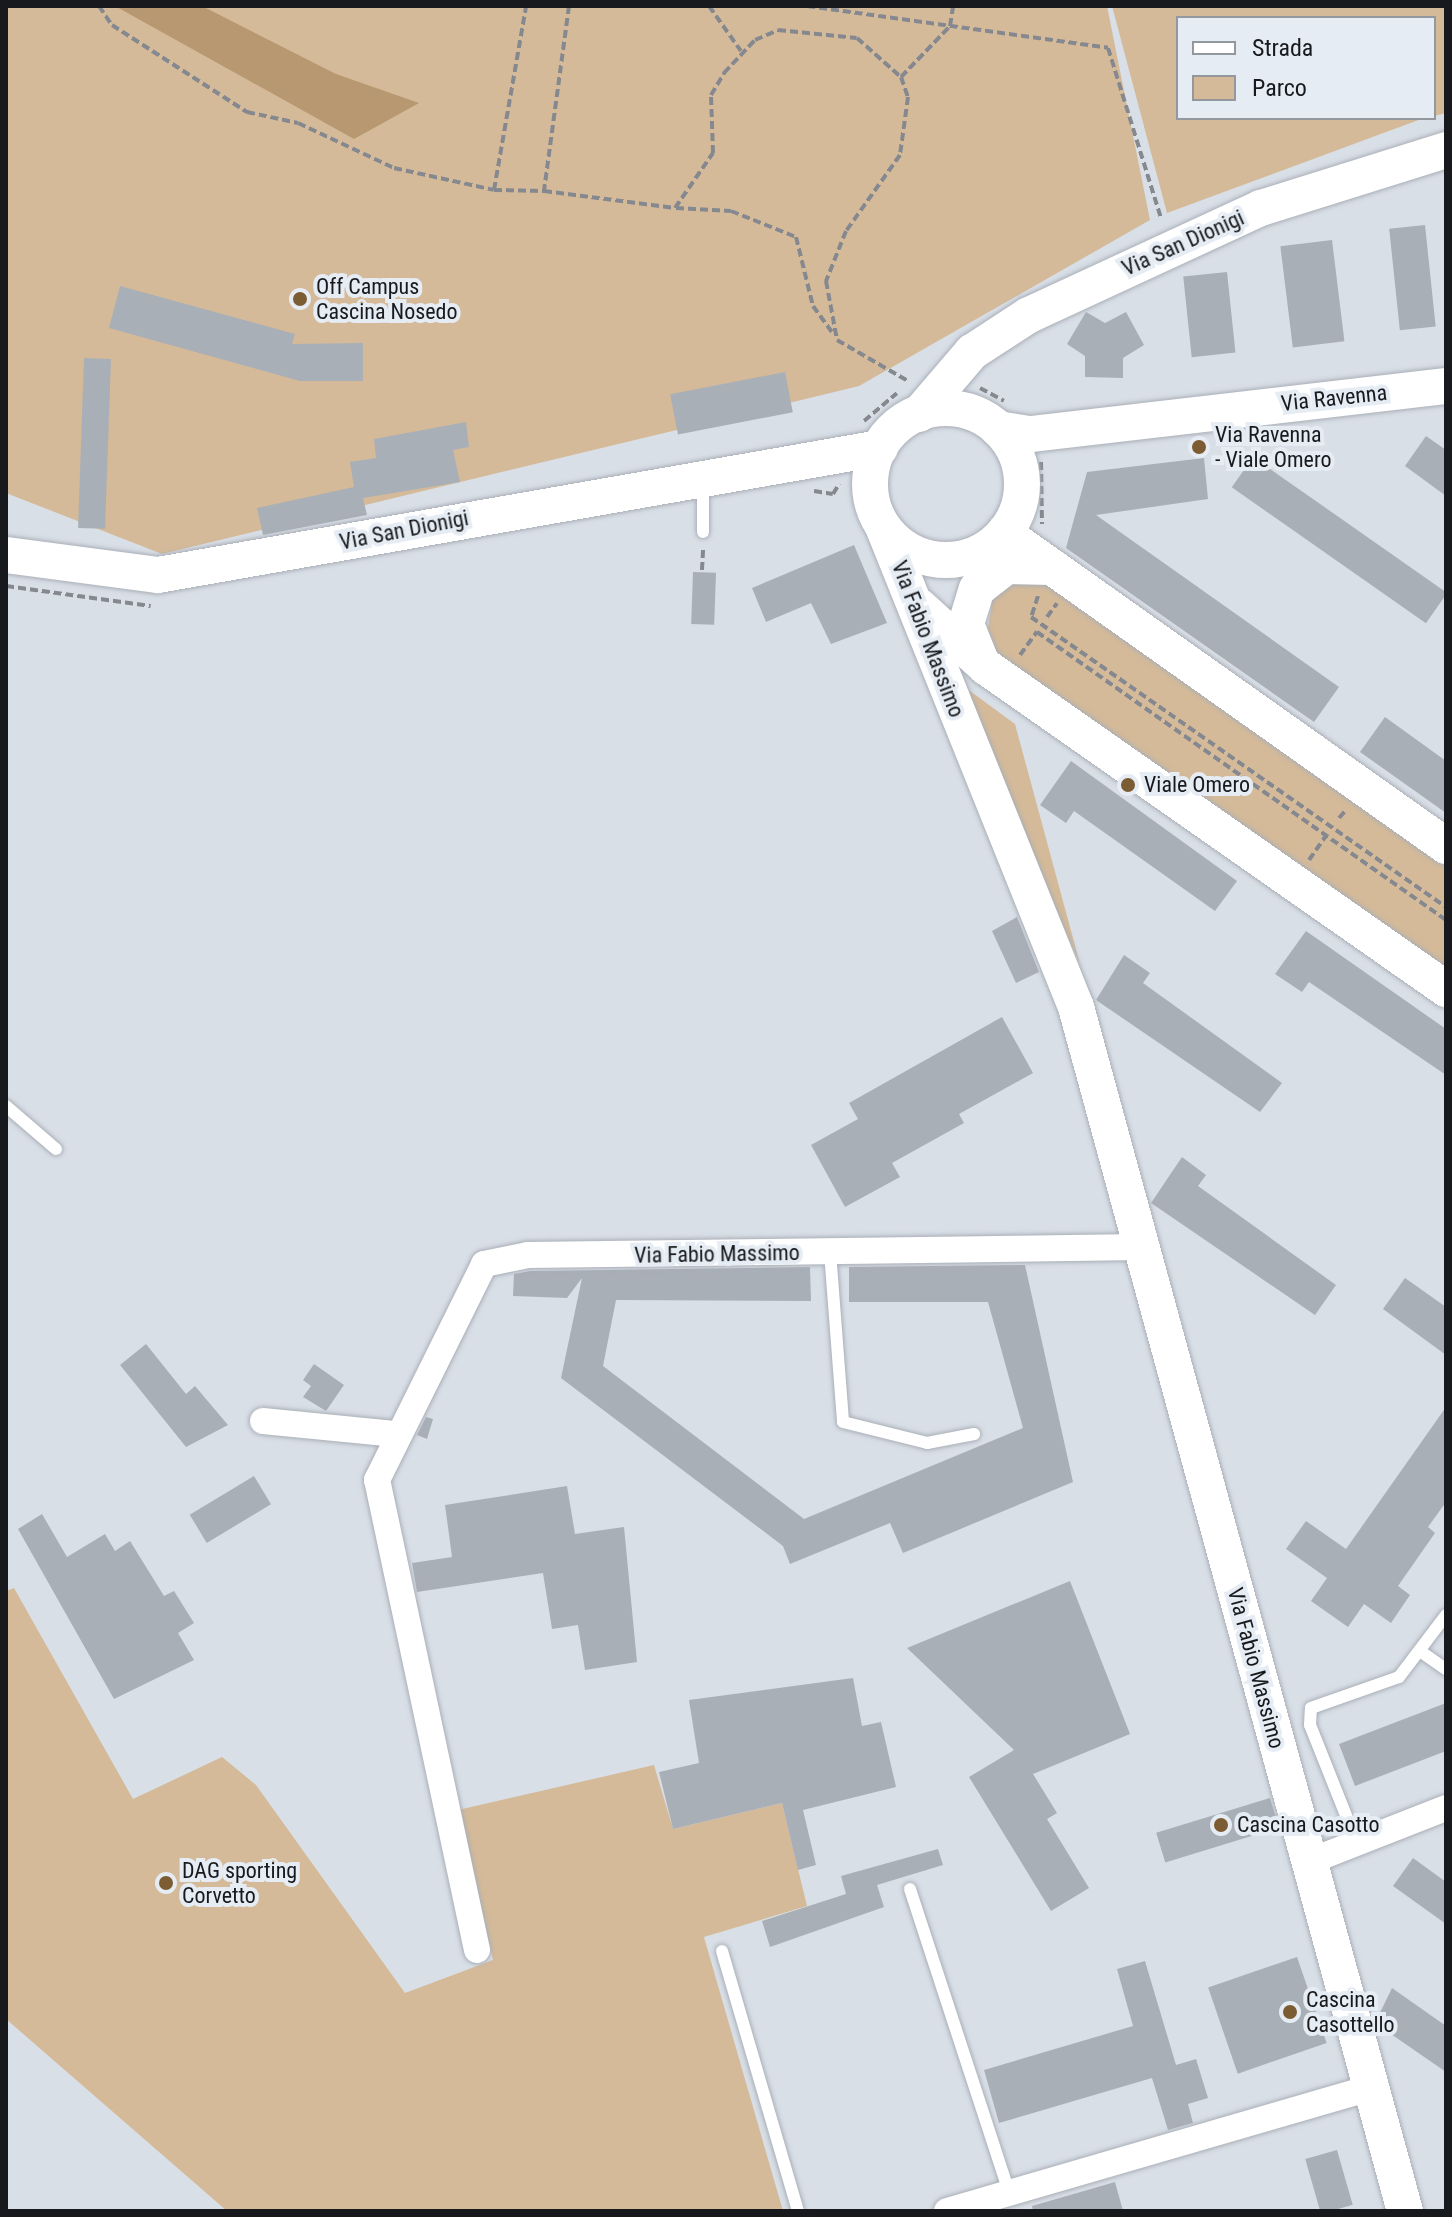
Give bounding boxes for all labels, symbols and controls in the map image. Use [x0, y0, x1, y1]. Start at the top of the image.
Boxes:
legend [1176, 16, 1436, 120]
text: Strada [1252, 34, 1313, 62]
text: Parco [1252, 74, 1307, 102]
street label: Via San Dionigi [1118, 204, 1248, 282]
place label: Off Campus Cascina Nosedo [316, 273, 457, 324]
marker: Off Campus Cascina Nosedo [291, 290, 309, 308]
street label: Via Ravenna [1280, 379, 1388, 417]
place label: Via Ravenna - Viale Omero [1215, 421, 1331, 472]
marker: Via Ravenna - Viale Omero [1190, 438, 1208, 456]
street label: Via San Dionigi [337, 505, 471, 555]
street label: Via Fabio Massimo [886, 557, 970, 721]
place label: Viale Omero [1144, 772, 1250, 798]
marker: Viale Omero [1119, 776, 1137, 794]
street label: Via Fabio Massimo [634, 1239, 800, 1269]
street label: Via Fabio Massimo [1222, 1585, 1290, 1751]
place label: Cascina Casotto [1237, 1812, 1379, 1838]
marker: Cascina Casotto [1212, 1816, 1230, 1834]
place label: DAG sporting Corvetto [182, 1857, 297, 1908]
marker: DAG sporting Corvetto [157, 1874, 175, 1892]
place label: Cascina Casottello [1306, 1986, 1395, 2038]
marker: Cascina Casottello [1281, 2003, 1299, 2021]

